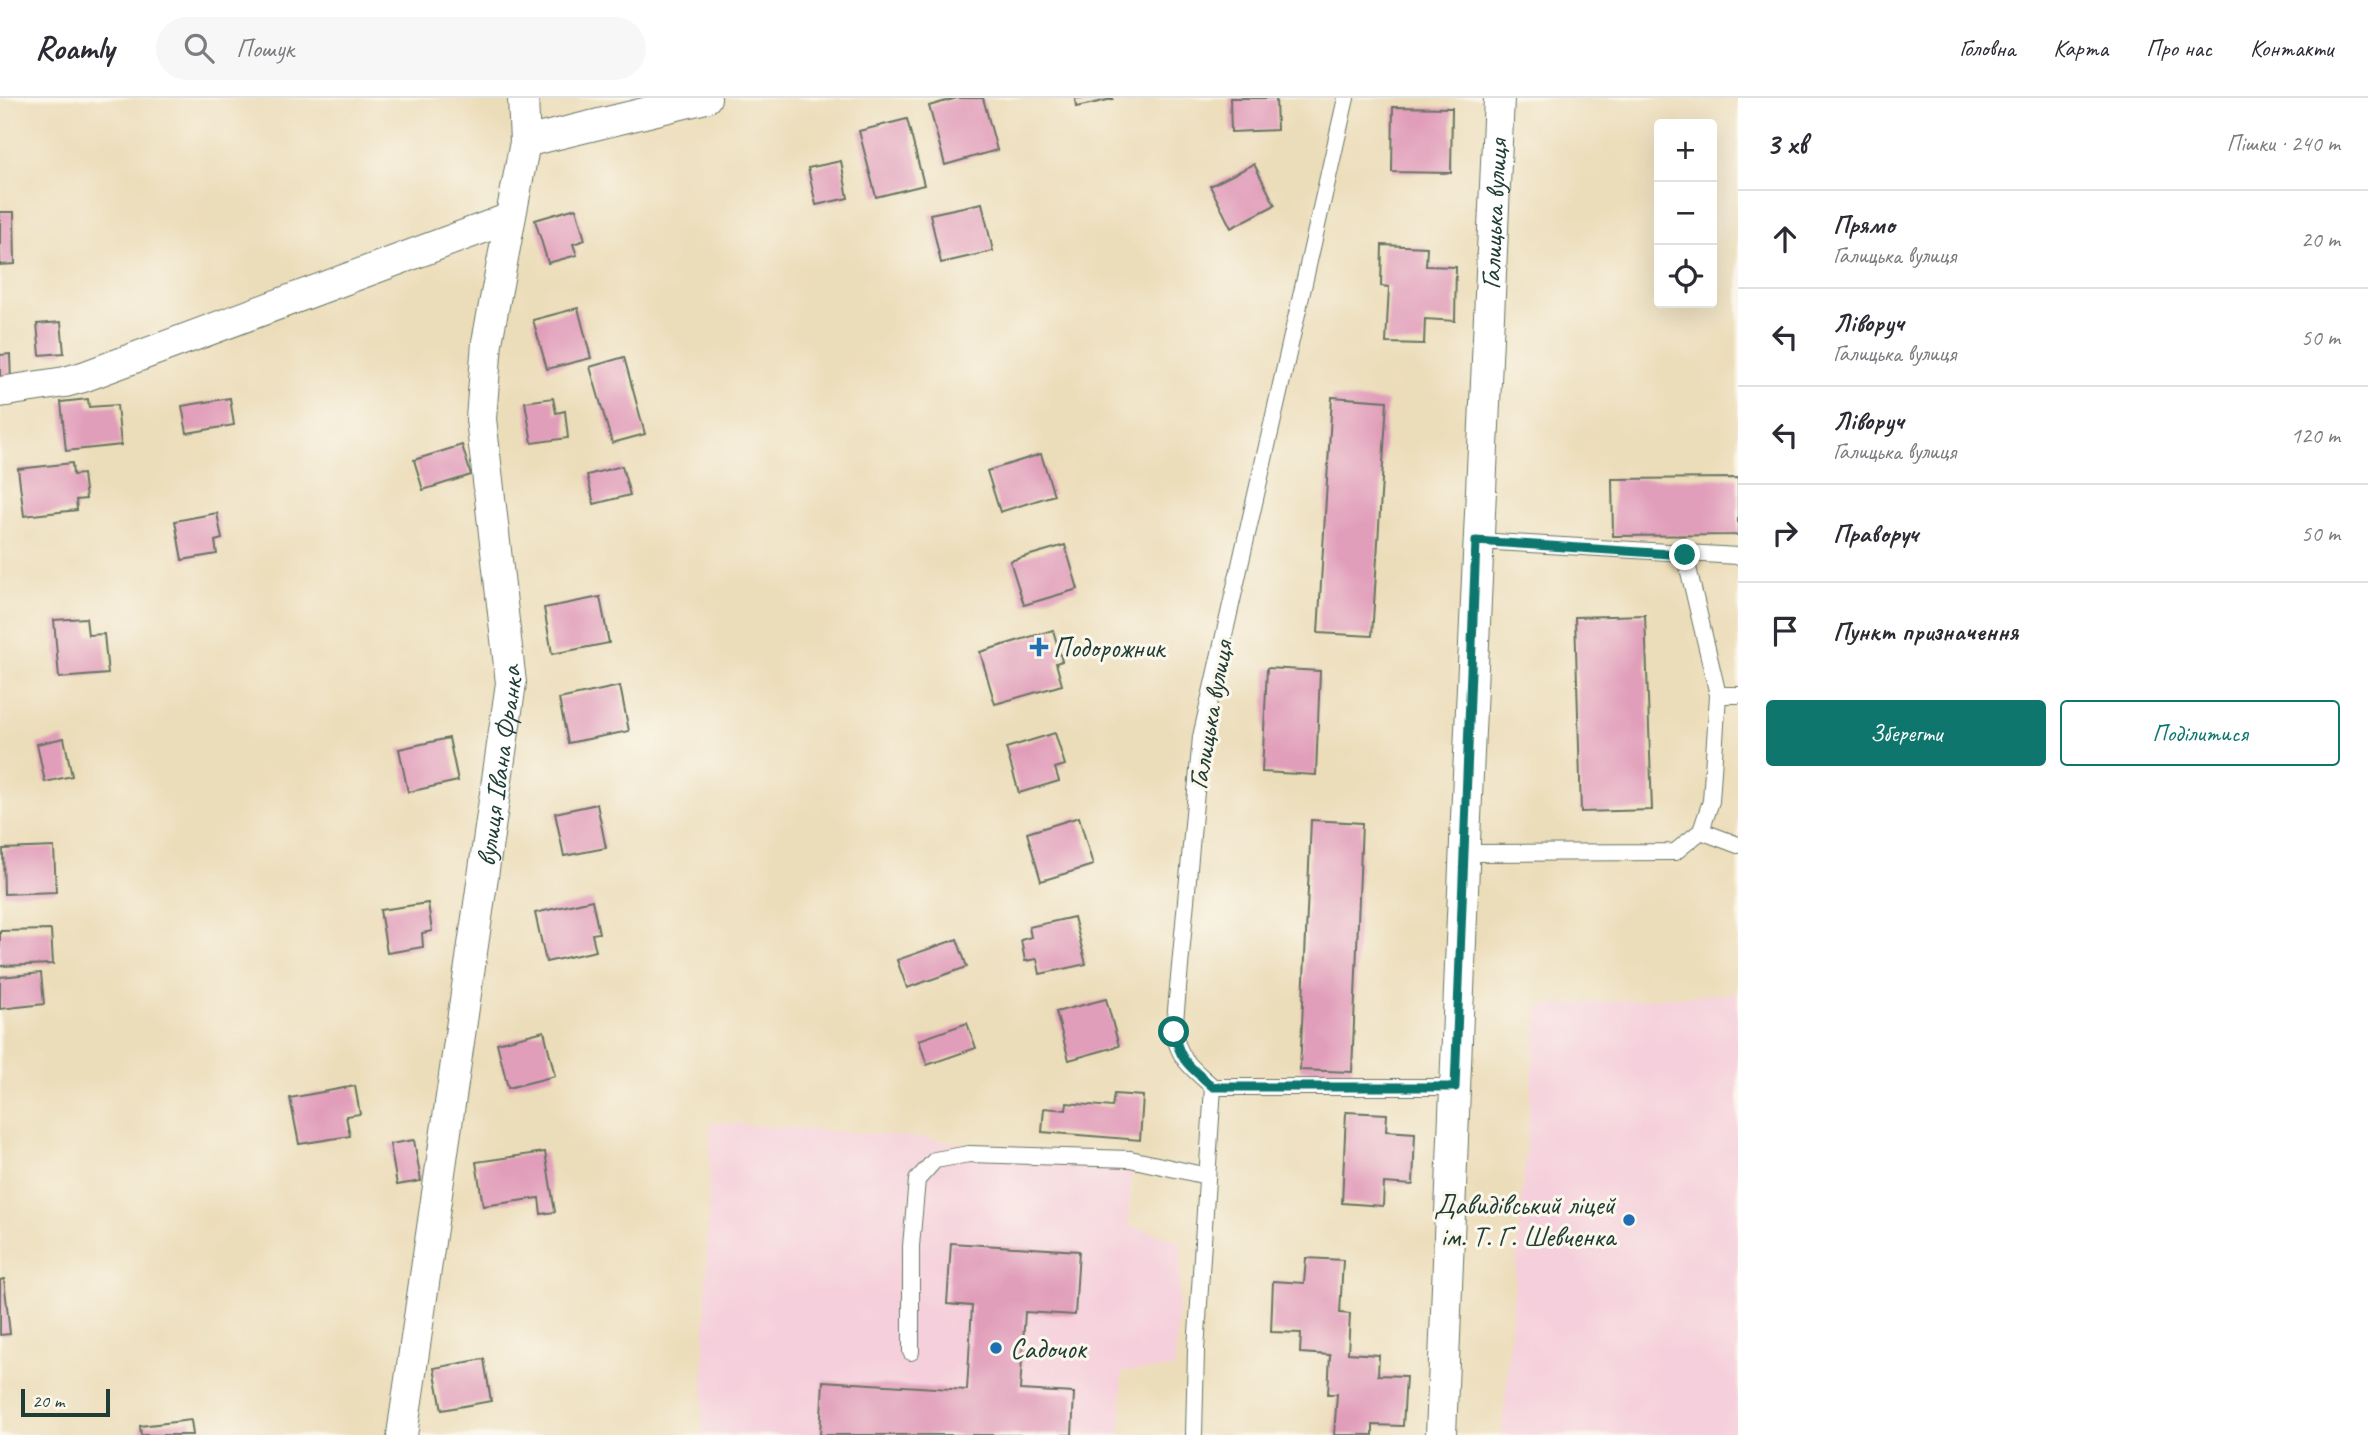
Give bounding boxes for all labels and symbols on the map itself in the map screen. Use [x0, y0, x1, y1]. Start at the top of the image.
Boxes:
street label: Галицька вулиця [1472, 136, 1514, 290]
route end [1669, 539, 1700, 570]
place label: Подорожник [1053, 630, 1167, 665]
street label: Галицька вулиця [1180, 636, 1241, 792]
marker: Подорожник [1031, 639, 1047, 655]
street label: вулиця Івана Франка [467, 662, 529, 868]
route start [1158, 1016, 1189, 1047]
place label: Давидівський ліцей ім. Т. Г. Шевченка [1434, 1187, 1618, 1254]
marker: Давидівський ліцей ім. Т. Г. Шевченка [1621, 1212, 1637, 1228]
place label: Садочок [1010, 1331, 1088, 1366]
marker: Садочок [988, 1340, 1004, 1356]
scale bar [21, 1386, 110, 1418]

